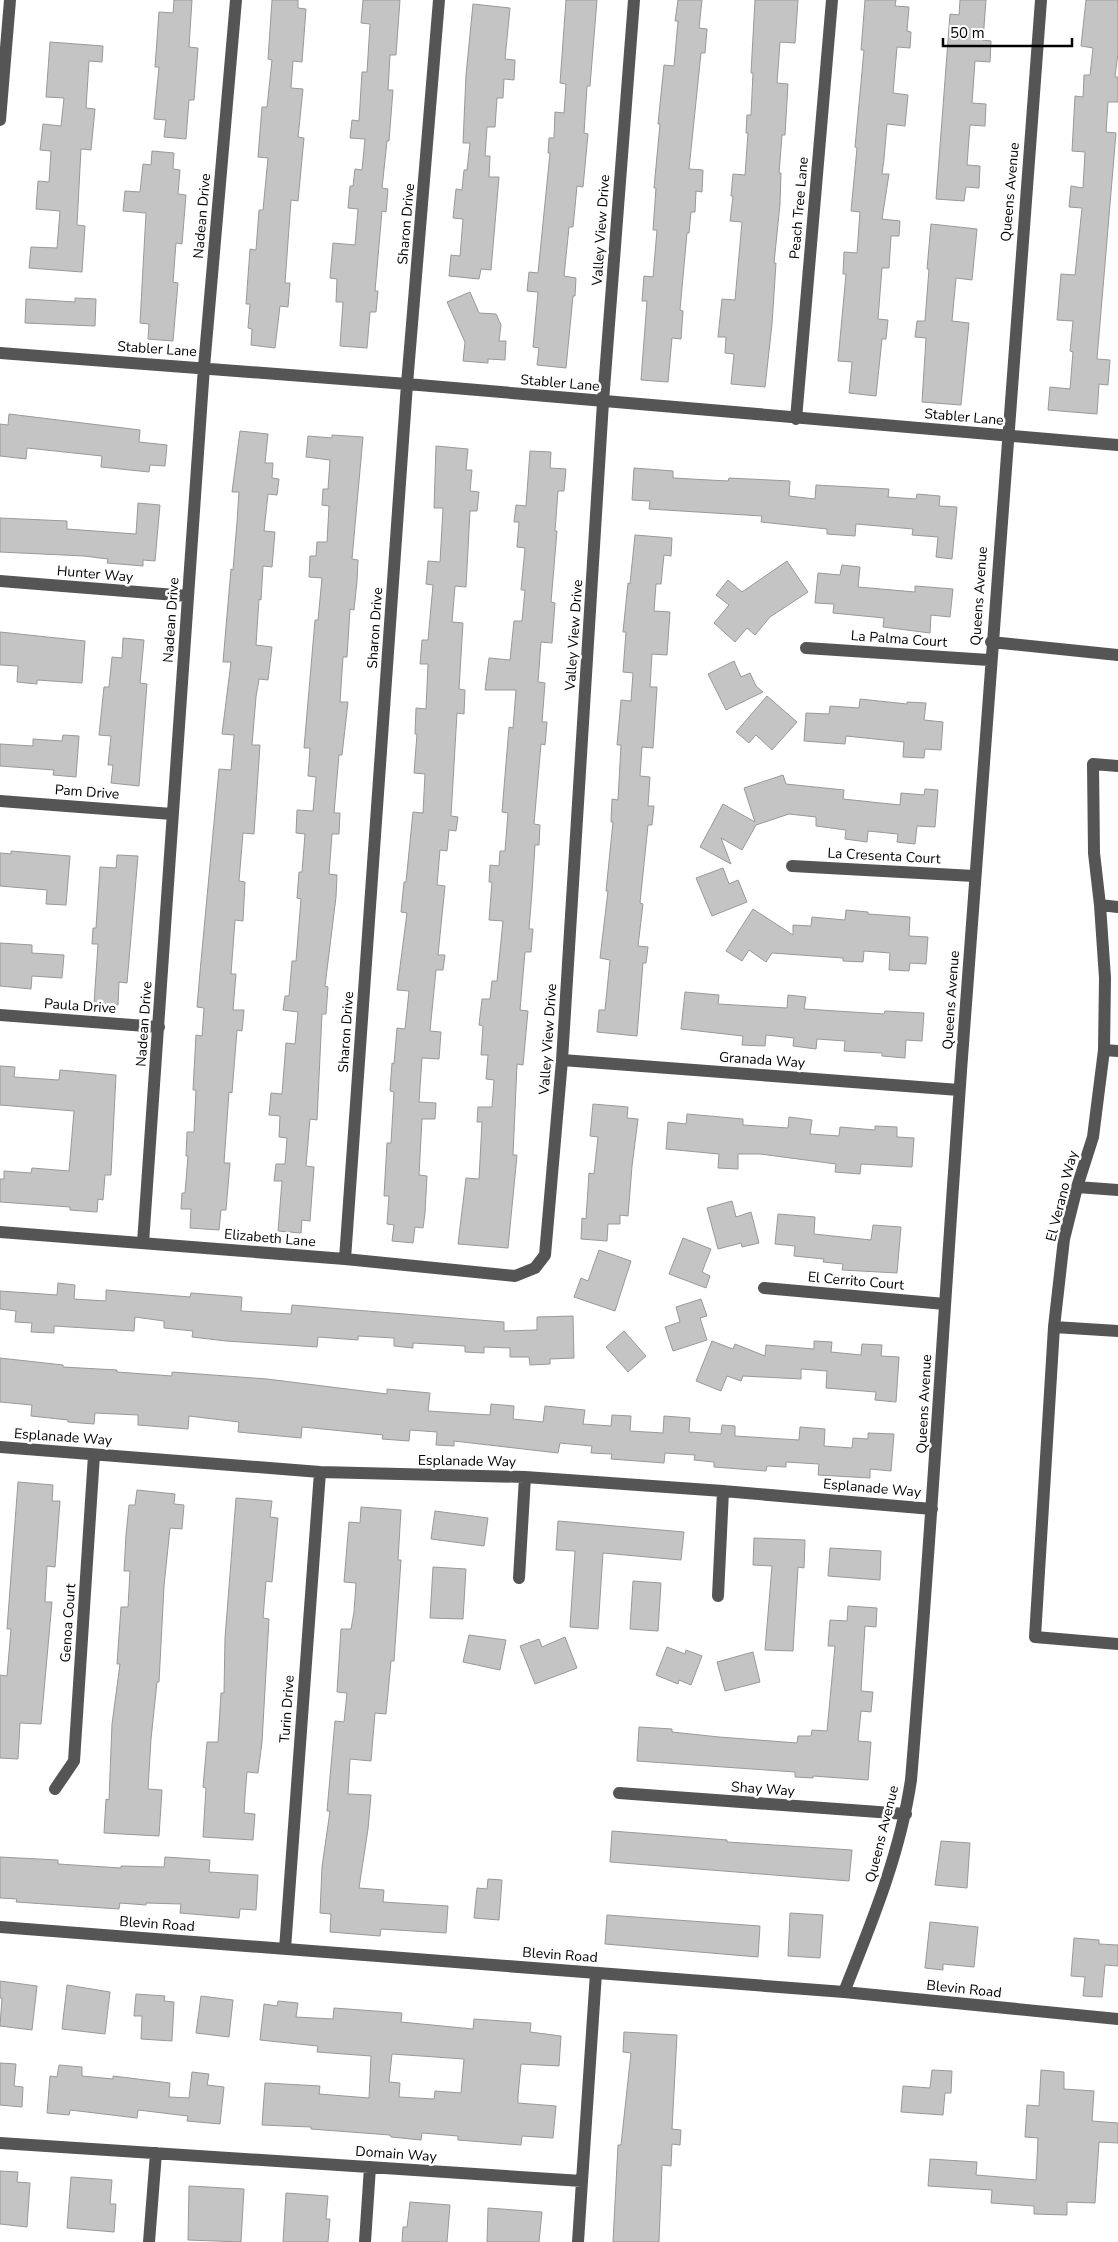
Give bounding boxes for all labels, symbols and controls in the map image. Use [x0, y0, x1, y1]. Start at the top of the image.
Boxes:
scale bar [943, 15, 1072, 47]
text: 50 m [950, 23, 985, 43]
street label: Queens Avenue [996, 142, 1024, 242]
street label: Peach Tree Lane [785, 156, 813, 260]
street label: Nadean Drive [189, 173, 215, 259]
street label: Valley View Drive [588, 174, 614, 287]
street label: Sharon Drive [393, 183, 419, 265]
street label: Stabler Lane [117, 337, 197, 361]
street label: Stabler Lane [520, 370, 600, 396]
street label: Stabler Lane [924, 404, 1004, 430]
street label: Queens Avenue [966, 546, 992, 646]
street label: Hunter Way [56, 561, 135, 587]
street label: Nadean Drive [159, 577, 183, 663]
street label: Valley View Drive [561, 579, 587, 692]
street label: Sharon Drive [363, 587, 387, 669]
street label: La Palma Court [850, 626, 948, 652]
street label: Pam Drive [54, 780, 120, 804]
street label: La Cresenta Court [827, 844, 941, 868]
street label: Queens Avenue [938, 950, 964, 1050]
street label: Nadean Drive [132, 981, 156, 1067]
street label: Valley View Drive [535, 983, 561, 1096]
street label: Sharon Drive [334, 991, 358, 1073]
street label: Paula Drive [43, 994, 117, 1018]
street label: Granada Way [718, 1048, 806, 1073]
street label: El Verano Way [1042, 1148, 1083, 1243]
street label: Elizabeth Lane [223, 1225, 317, 1251]
street label: El Cerrito Court [807, 1267, 905, 1295]
street label: Queens Avenue [912, 1354, 936, 1454]
street label: Esplanade Way [13, 1424, 113, 1450]
street label: Esplanade Way [418, 1451, 517, 1471]
street label: Esplanade Way [822, 1474, 923, 1502]
street label: Genoa Court [56, 1583, 80, 1663]
street label: Turin Drive [275, 1674, 299, 1744]
street label: Shay Way [730, 1777, 796, 1801]
street label: Queens Avenue [861, 1783, 903, 1885]
street label: Blevin Road [119, 1912, 195, 1936]
street label: Blevin Road [522, 1943, 598, 1967]
street label: Blevin Road [925, 1976, 1003, 2002]
street label: Domain Way [355, 2142, 438, 2166]

